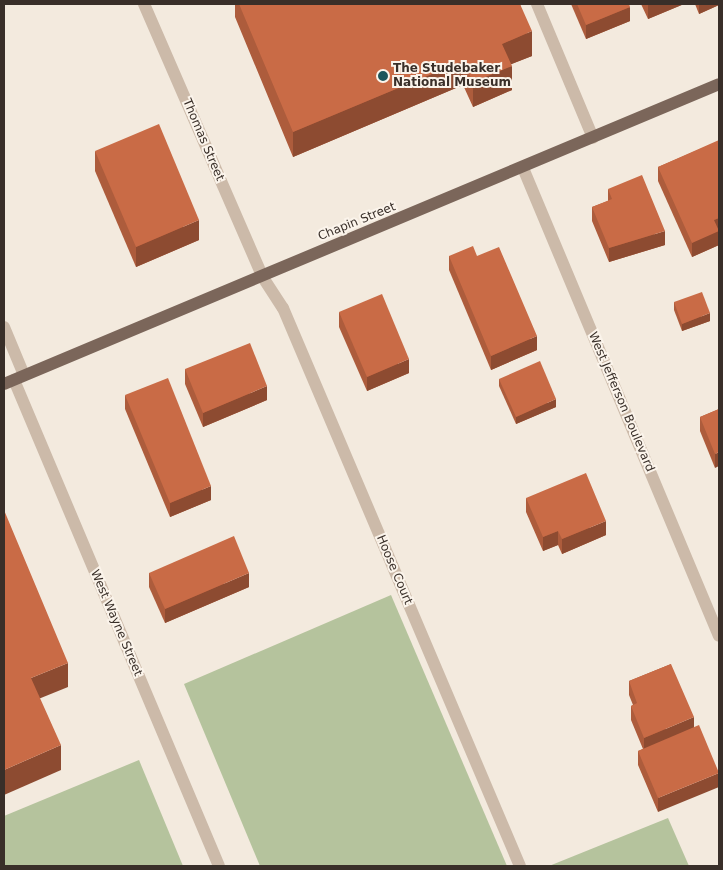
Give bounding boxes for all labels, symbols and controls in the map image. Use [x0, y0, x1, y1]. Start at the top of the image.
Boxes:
place label: The Studebaker National Museum [393, 62, 511, 90]
marker: The Studebaker National Museum [377, 70, 389, 82]
street label: Thomas Street [179, 97, 227, 183]
street label: Chapin Street [316, 200, 398, 244]
street label: West Jefferson Boulevard [585, 330, 657, 474]
street label: Hoose Court [373, 533, 415, 607]
street label: West Wayne Street [87, 568, 145, 678]

